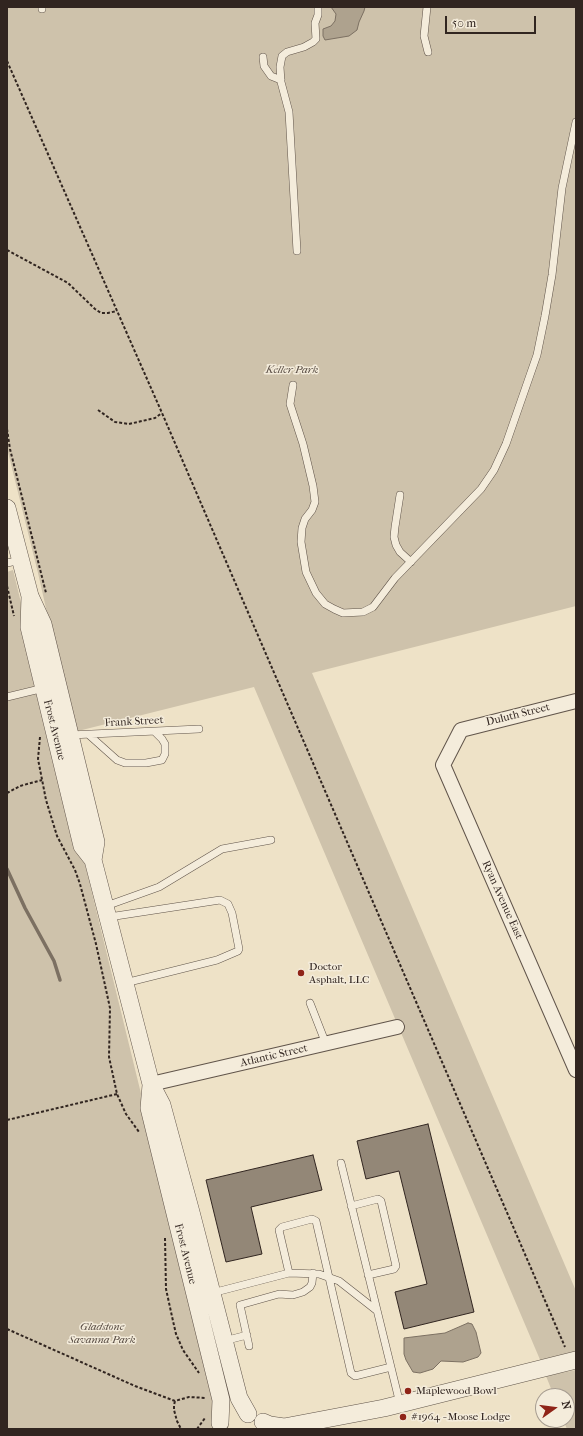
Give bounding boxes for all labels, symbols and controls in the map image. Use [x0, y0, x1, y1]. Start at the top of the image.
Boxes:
scale bar [447, 8, 538, 34]
text: 50 m [452, 16, 476, 30]
park label: Keller Park [266, 363, 318, 377]
street label: Frost Avenue [40, 698, 68, 762]
street label: Duluth Street [485, 701, 551, 729]
street label: Frank Street [104, 714, 164, 730]
street label: Ryan Avenue East [479, 859, 525, 941]
place label: Doctor Asphalt, LLC [309, 960, 370, 986]
marker: Doctor Asphalt, LLC [296, 968, 306, 978]
street label: Atlantic Street [239, 1042, 309, 1070]
street label: Frost Avenue [171, 1222, 199, 1286]
park label: Gladstone Savanna Park [69, 1320, 135, 1346]
place label: Maplewood Bowl [416, 1384, 496, 1398]
marker: Maplewood Bowl [403, 1386, 413, 1396]
north arrow [535, 1388, 575, 1428]
text: N [559, 1400, 573, 1411]
place label: #1964 - Moose Lodge [411, 1410, 510, 1424]
marker: #1964 - Moose Lodge [398, 1412, 408, 1422]

